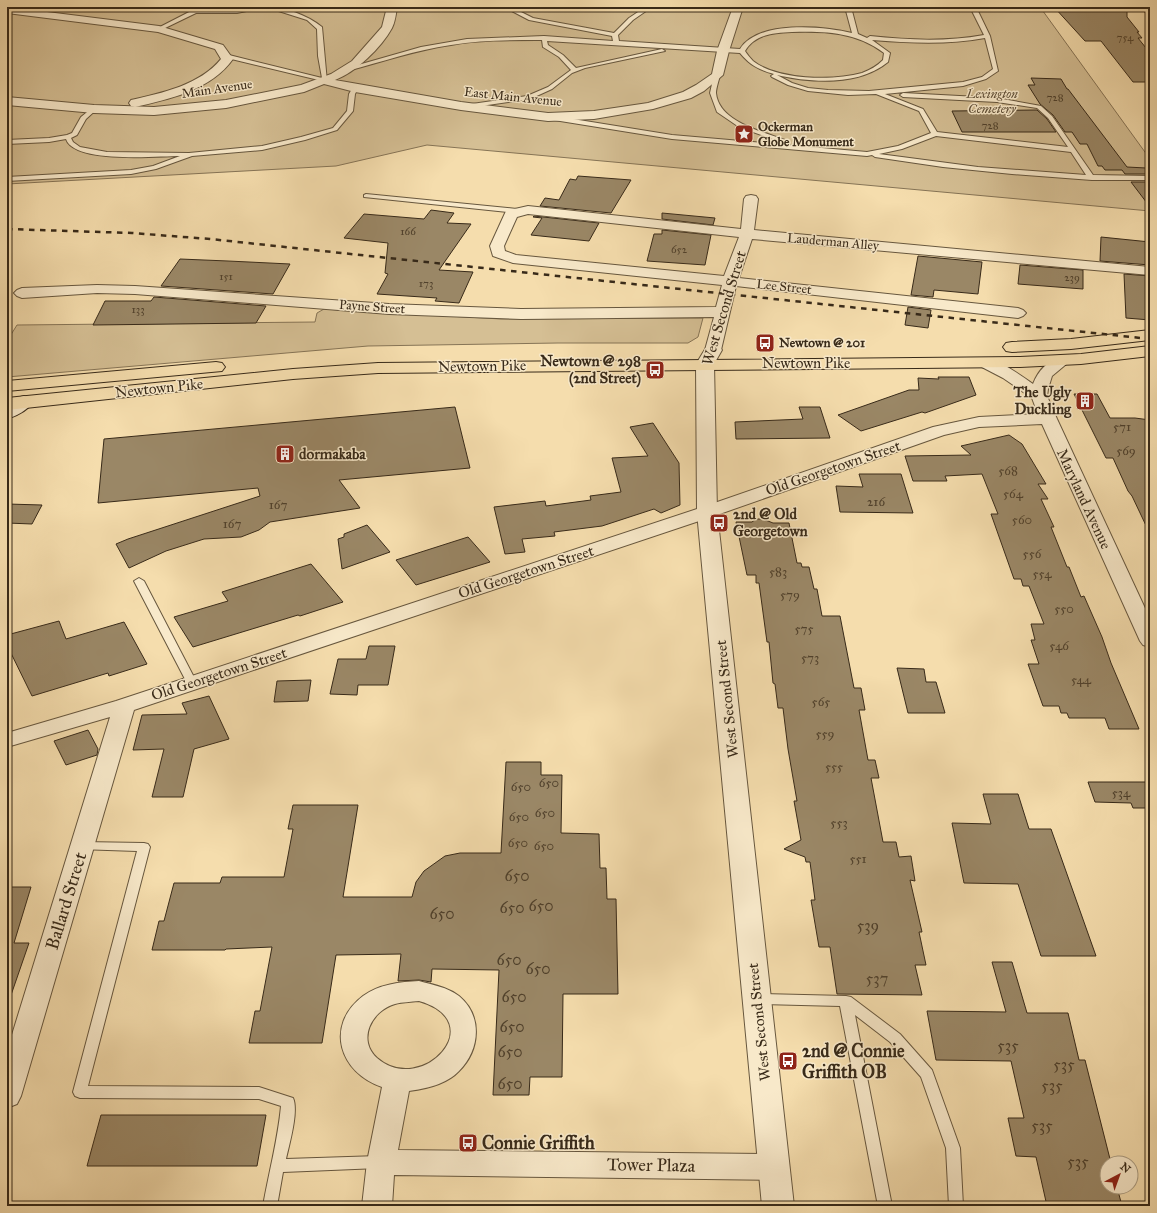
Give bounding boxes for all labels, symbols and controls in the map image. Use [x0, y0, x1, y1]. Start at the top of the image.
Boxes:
house number: 754 [1117, 31, 1134, 44]
street label: Main Avenue [181, 76, 254, 102]
street label: East Main Avenue [463, 84, 563, 110]
park label: Lexington Cemetery [965, 86, 1018, 117]
house number: 728 [1046, 91, 1064, 104]
place label: Ockerman Globe Monument [758, 119, 854, 150]
house number: 728 [981, 119, 999, 132]
place icon: Ockerman Globe Monument [733, 123, 755, 145]
house number: 166 [400, 225, 416, 238]
street label: Lauderman Alley [786, 230, 881, 254]
house number: 652 [671, 243, 688, 256]
street label: West Second Street [698, 248, 750, 367]
house number: 151 [219, 270, 233, 283]
house number: 239 [1064, 271, 1080, 284]
street label: Lee Street [756, 276, 813, 298]
house number: 173 [419, 277, 433, 290]
street label: Payne Street [338, 297, 406, 317]
house number: 133 [131, 303, 145, 316]
bus stop icon: Newtown @ 201 [754, 332, 776, 354]
place label: Newtown @ 201 [779, 335, 865, 351]
place label: Newtown @ 298 (2nd Street) [540, 352, 641, 388]
street label: Newtown Pike [762, 354, 850, 372]
street label: Newtown Pike [438, 356, 526, 376]
bus stop icon: Newtown @ 298 (2nd Street) [644, 359, 666, 381]
street label: Newtown Pike [114, 374, 204, 402]
place label: The Ugly Duckling [1013, 383, 1072, 419]
building icon: The Ugly Duckling [1074, 390, 1096, 412]
house number: 571 [1113, 419, 1131, 435]
street label: Old Georgetown Street [763, 436, 903, 500]
building icon: dormakaba [274, 443, 296, 465]
house number: 569 [1116, 443, 1136, 459]
place label: dormakaba [299, 445, 366, 463]
street label: Maryland Avenue [1053, 446, 1115, 552]
house number: 568 [998, 463, 1018, 479]
house number: 564 [1003, 486, 1024, 502]
house number: 216 [867, 494, 885, 510]
house number: 167 [269, 497, 287, 513]
place label: 2nd @ Old Georgetown [733, 505, 808, 541]
bus stop icon: 2nd @ Old Georgetown [708, 512, 730, 534]
house number: 560 [1012, 512, 1032, 528]
house number: 167 [223, 516, 241, 532]
street label: Old Georgetown Street [456, 541, 597, 602]
house number: 556 [1023, 546, 1042, 562]
house number: 583 [769, 564, 787, 580]
house number: 554 [1033, 566, 1052, 582]
house number: 579 [780, 587, 800, 603]
house number: 550 [1054, 601, 1074, 617]
house number: 575 [794, 621, 814, 637]
street label: West Second Street [712, 638, 742, 759]
house number: 546 [1049, 638, 1069, 654]
street label: Old Georgetown Street [149, 643, 290, 704]
house number: 573 [801, 650, 819, 666]
house number: 544 [1071, 672, 1092, 688]
house number: 565 [812, 694, 830, 710]
house number: 559 [815, 726, 835, 742]
house number: 555 [825, 759, 843, 775]
house number: 650 [539, 775, 559, 791]
house number: 650 [511, 779, 531, 795]
house number: 534 [1112, 785, 1131, 801]
house number: 650 [535, 805, 555, 821]
house number: 650 [509, 809, 529, 825]
house number: 553 [830, 815, 848, 831]
house number: 650 [508, 835, 528, 851]
house number: 650 [534, 838, 554, 854]
street label: Ballard Street [41, 849, 91, 953]
house number: 551 [849, 851, 867, 867]
house number: 650 [505, 866, 529, 885]
house number: 650 [529, 896, 553, 915]
house number: 650 [500, 898, 524, 917]
house number: 650 [430, 904, 454, 923]
house number: 539 [857, 916, 879, 935]
house number: 650 [497, 950, 521, 969]
house number: 650 [526, 959, 550, 978]
street label: West Second Street [744, 961, 774, 1082]
house number: 537 [866, 969, 888, 988]
house number: 650 [502, 987, 526, 1006]
house number: 650 [500, 1017, 524, 1036]
house number: 535 [997, 1036, 1019, 1055]
place label: 2nd @ Connie Griffith OB [802, 1040, 905, 1083]
house number: 650 [498, 1042, 522, 1061]
bus stop icon: 2nd @ Connie Griffith OB [777, 1050, 799, 1072]
house number: 535 [1053, 1055, 1075, 1074]
house number: 650 [498, 1074, 522, 1093]
house number: 535 [1041, 1076, 1063, 1095]
house number: 535 [1031, 1116, 1053, 1135]
bus stop icon: Connie Griffith [457, 1132, 479, 1154]
place label: Connie Griffith [482, 1132, 596, 1154]
house number: 535 [1067, 1152, 1089, 1171]
street label: Tower Plaza [607, 1153, 696, 1177]
north arrow [1099, 1155, 1139, 1195]
text: N [1117, 1160, 1134, 1176]

